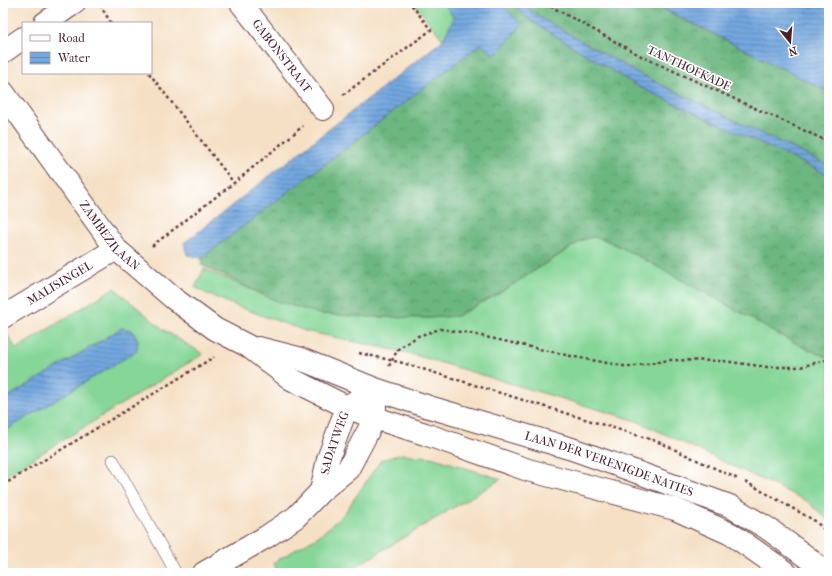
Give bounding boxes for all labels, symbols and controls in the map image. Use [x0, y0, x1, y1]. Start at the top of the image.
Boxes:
street label: GABONSTRAAT [249, 17, 315, 96]
legend [22, 22, 152, 74]
north arrow [770, 22, 810, 62]
text: Road [58, 31, 85, 45]
street label: TANTHOFKADE [645, 42, 733, 94]
text: N [786, 44, 799, 59]
text: Water [57, 51, 91, 65]
street label: ZAMBEZILAAN [77, 198, 143, 273]
street label: MALISINGEL [24, 258, 95, 308]
street label: SADATWEG [318, 409, 352, 476]
street label: LAAN DER VERENIGDE NATIES [523, 429, 695, 499]

